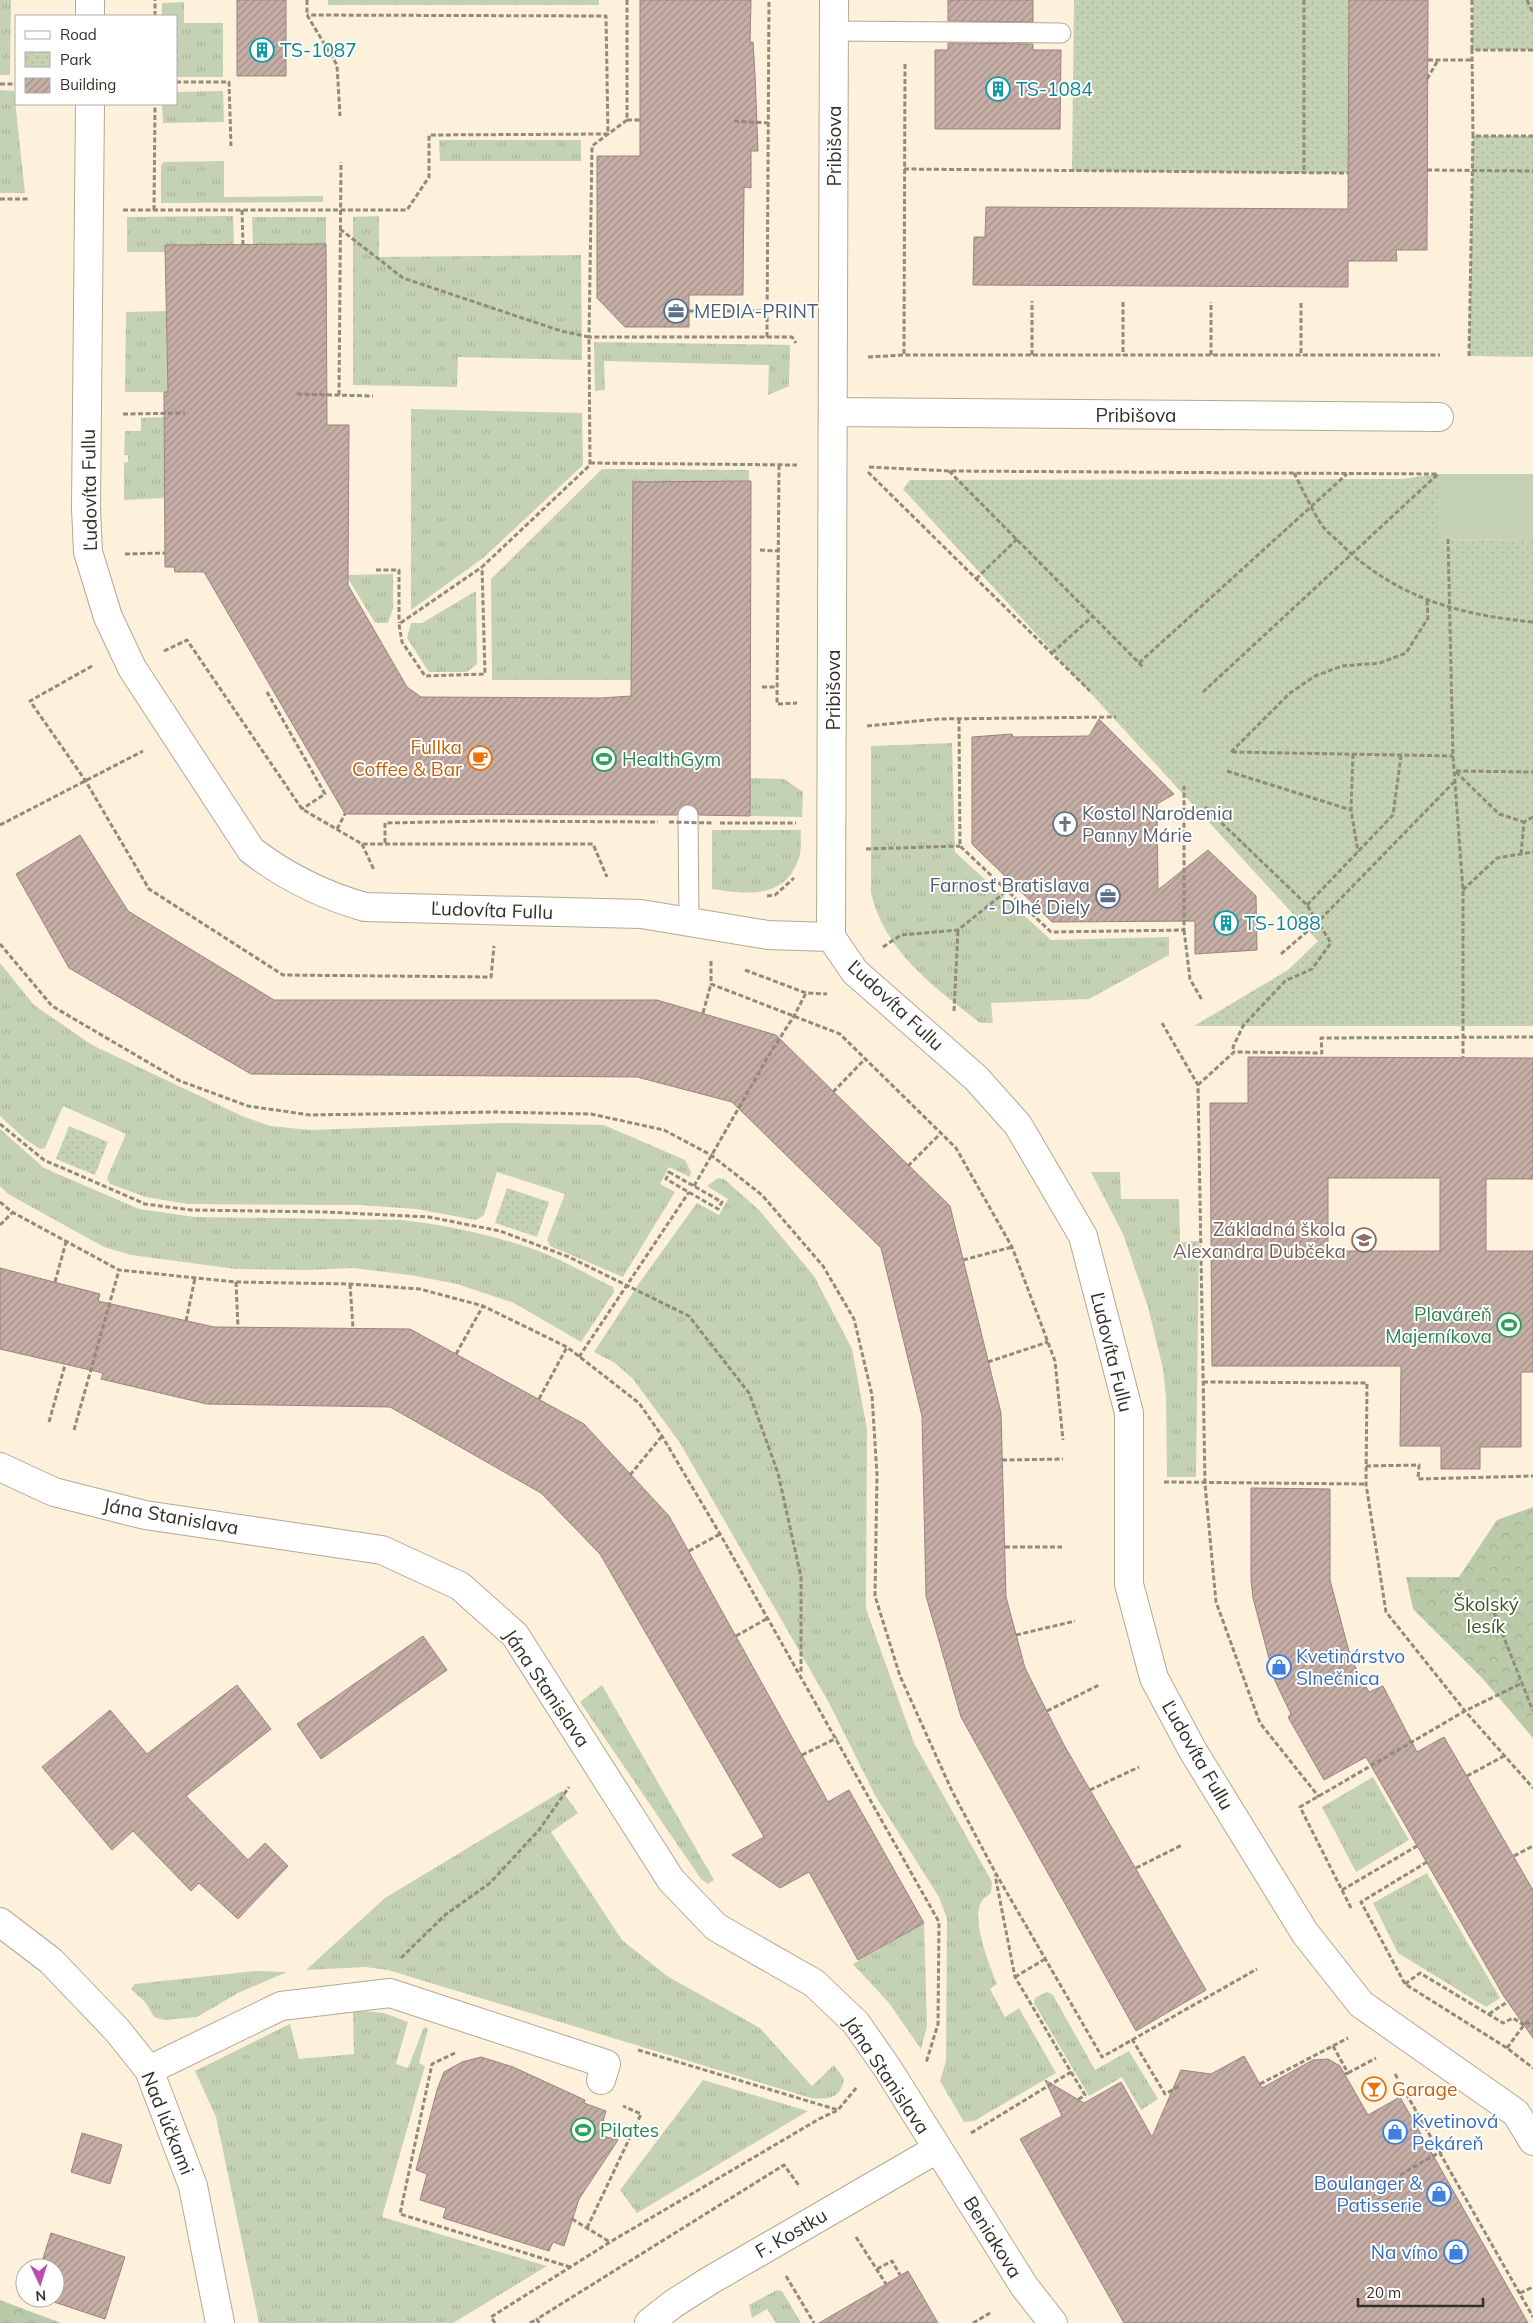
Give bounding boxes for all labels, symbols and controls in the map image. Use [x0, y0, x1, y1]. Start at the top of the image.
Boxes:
legend [15, 15, 178, 105]
text: Road [60, 25, 97, 44]
building icon: TS-1087 [249, 37, 275, 63]
place label: TS-1087 [280, 38, 357, 62]
text: Park [60, 50, 92, 69]
text: Building [60, 75, 116, 94]
building icon: TS-1084 [985, 76, 1011, 102]
place label: TS-1084 [1016, 77, 1093, 101]
street label: Pribišova [822, 106, 846, 186]
office icon: MEDIA-PRINT [663, 298, 689, 324]
place label: MEDIA-PRINT [694, 299, 819, 323]
street label: Pribišova [1096, 403, 1176, 427]
street label: Ľudovíta Fullu [76, 429, 102, 551]
street label: Pribišova [821, 650, 845, 730]
place label: Fullka Coffee & Bar [352, 735, 462, 781]
cafe icon: Fullka Coffee & Bar [467, 745, 493, 771]
sports icon: HealthGym [591, 746, 617, 772]
place label: HealthGym [622, 747, 721, 771]
place label: Kostol Narodenia Panny Márie [1082, 801, 1233, 847]
church icon: Kostol Narodenia Panny Márie [1052, 811, 1078, 837]
place label: Farnosť Bratislava - Dlhé Diely [930, 873, 1090, 919]
office icon: Farnosť Bratislava - Dlhé Diely [1095, 883, 1121, 909]
street label: Ľudovíta Fullu [430, 896, 554, 924]
building icon: TS-1088 [1213, 910, 1239, 936]
place label: TS-1088 [1244, 911, 1321, 935]
street label: Ľudovíta Fullu [843, 955, 949, 1055]
place label: Základná škola Alexandra Dubčeka [1173, 1217, 1346, 1263]
school or university icon: Základná škola Alexandra Dubčeka [1351, 1227, 1377, 1253]
street label: Ľudovíta Fullu [1086, 1290, 1138, 1414]
place label: Plaváreň Majerníkova [1385, 1302, 1492, 1348]
sports icon: Plaváreň Majerníkova [1496, 1312, 1522, 1338]
street label: Jána Stanislava [101, 1492, 241, 1540]
park label: Školský lesík [1453, 1592, 1519, 1638]
street label: Jána Stanislava [499, 1624, 595, 1752]
place label: Kvetinárstvo Slnečnica [1296, 1644, 1405, 1690]
shop icon: Kvetinárstvo Slnečnica [1266, 1654, 1292, 1680]
street label: Ľudovíta Fullu [1157, 1696, 1239, 1814]
street label: Jána Stanislava [839, 2011, 935, 2139]
street label: Nad lúčkami [136, 2068, 200, 2178]
bar icon: Garage [1361, 2076, 1387, 2102]
place label: Garage [1392, 2077, 1457, 2101]
place label: Kvetinová Pekáreň [1412, 2109, 1498, 2155]
sports icon: Pilates [570, 2117, 596, 2143]
place label: Pilates [600, 2118, 659, 2142]
shop icon: Kvetinová Pekáreň [1382, 2119, 1408, 2145]
place label: Boulanger & Patisserie [1314, 2171, 1423, 2217]
shop icon: Boulanger & Patisserie [1426, 2181, 1452, 2207]
street label: Beniakova [958, 2192, 1028, 2282]
street label: F. Kostku [751, 2203, 831, 2263]
shop icon: Na víno [1443, 2239, 1469, 2265]
place label: Na víno [1371, 2240, 1438, 2264]
north arrow [15, 2258, 65, 2308]
scale bar [1358, 2276, 1483, 2308]
text: 20 m [1366, 2283, 1401, 2302]
text: N [35, 2287, 47, 2305]

